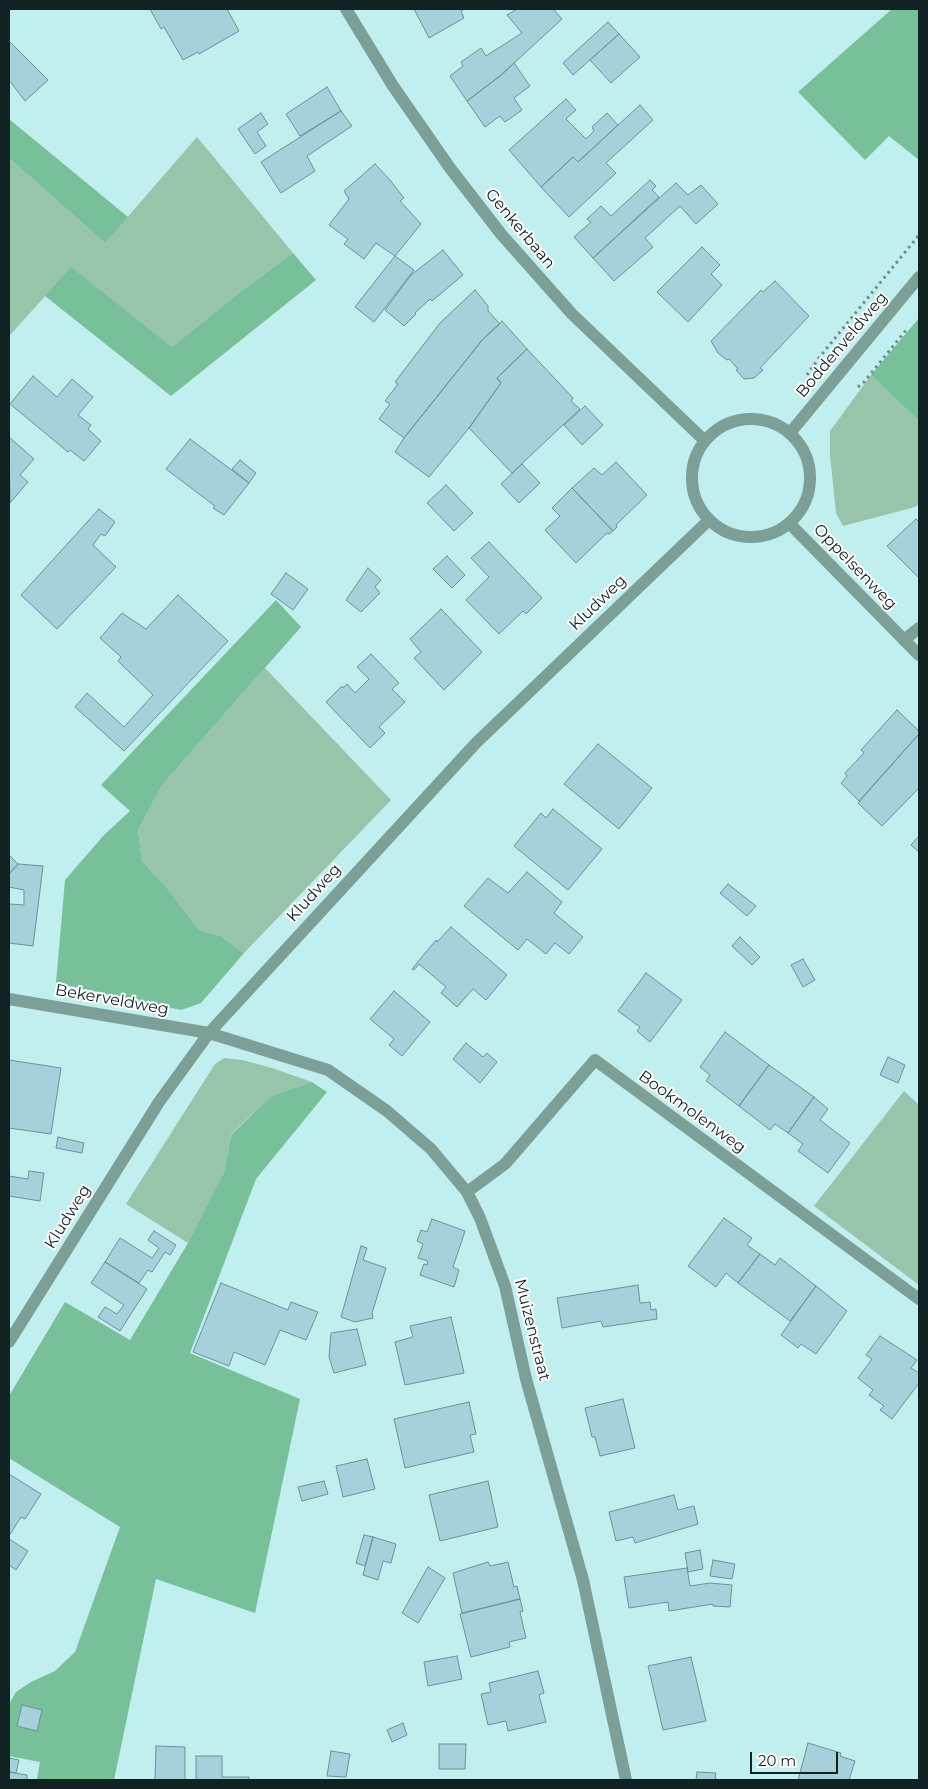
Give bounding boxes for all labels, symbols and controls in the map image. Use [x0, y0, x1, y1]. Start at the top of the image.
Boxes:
street label: Genkerbaan [481, 185, 559, 273]
street label: Boddenveldweg [792, 288, 892, 402]
street label: Oppelsenweg [809, 520, 901, 614]
street label: Kludweg [566, 571, 630, 635]
street label: Kludweg [283, 860, 345, 926]
street label: Bekerveldweg [54, 981, 170, 1019]
street label: Bookmolenweg [635, 1067, 749, 1157]
street label: Kludweg [41, 1181, 95, 1253]
street label: Muizenstraat [510, 1277, 554, 1383]
scale bar [753, 1742, 840, 1774]
text: 20 m [758, 1751, 796, 1770]

